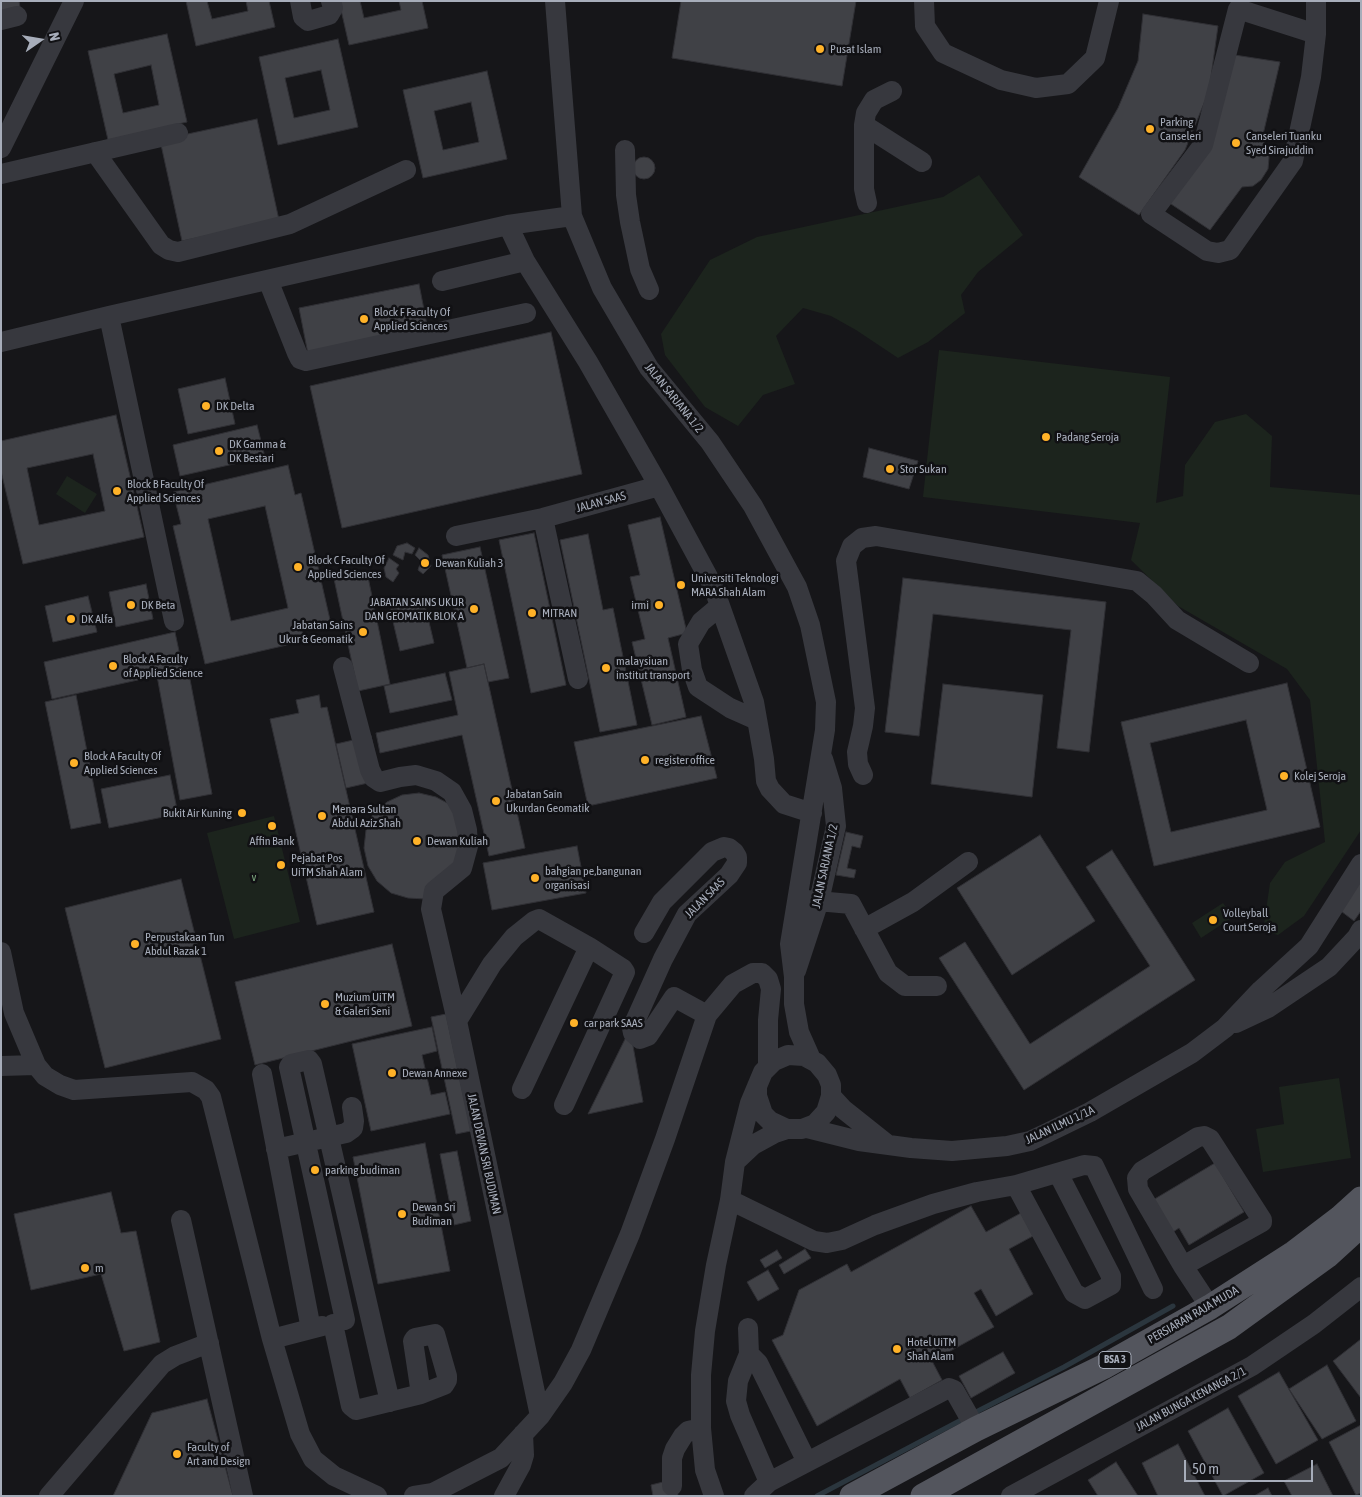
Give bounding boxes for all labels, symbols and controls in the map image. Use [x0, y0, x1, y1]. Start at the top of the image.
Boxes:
north arrow [15, 15, 65, 65]
text: N [46, 31, 63, 42]
place label: Pusat Islam [830, 42, 881, 56]
marker: Pusat Islam [814, 43, 826, 55]
place label: Parking Canseleri [1160, 115, 1201, 143]
marker: Parking Canseleri [1144, 123, 1156, 135]
place label: Canseleri Tuanku Syed Sirajuddin [1246, 129, 1322, 157]
marker: Canseleri Tuanku Syed Sirajuddin [1230, 137, 1242, 149]
place label: Block F Faculty Of Applied Sciences [374, 305, 450, 333]
marker: Block F Faculty Of Applied Sciences [358, 313, 370, 325]
street label: JALAN SARJANA 1/2 [641, 360, 707, 436]
place label: DK Delta [216, 399, 255, 413]
marker: DK Delta [200, 400, 212, 412]
place label: Padang Seroja [1056, 430, 1119, 444]
marker: Padang Seroja [1040, 431, 1052, 443]
place label: DK Gamma & DK Bestari [229, 437, 286, 465]
marker: DK Gamma & DK Bestari [213, 445, 225, 457]
place label: Stor Sukan [900, 462, 947, 476]
marker: Stor Sukan [884, 463, 896, 475]
place label: Block B Faculty Of Applied Sciences [127, 477, 204, 505]
marker: Block B Faculty Of Applied Sciences [111, 485, 123, 497]
street label: JALAN SAAS [575, 488, 627, 516]
place label: Block C Faculty Of Applied Sciences [308, 553, 385, 581]
place label: Dewan Kuliah 3 [435, 556, 503, 570]
marker: Dewan Kuliah 3 [419, 557, 431, 569]
marker: Block C Faculty Of Applied Sciences [292, 561, 304, 573]
place label: Universiti Teknologi MARA Shah Alam [691, 571, 779, 599]
marker: Universiti Teknologi MARA Shah Alam [675, 579, 687, 591]
place label: JABATAN SAINS UKUR DAN GEOMATIK BLOK A [364, 595, 464, 623]
place label: DK Beta [141, 598, 175, 612]
place label: irmi [631, 598, 649, 612]
marker: DK Beta [125, 599, 137, 611]
marker: irmi [653, 599, 665, 611]
marker: JABATAN SAINS UKUR DAN GEOMATIK BLOK A [468, 603, 480, 615]
place label: MITRAN [542, 606, 577, 620]
marker: MITRAN [526, 607, 538, 619]
place label: DK Alfa [81, 612, 113, 626]
marker: DK Alfa [65, 613, 77, 625]
place label: Jabatan Sains Ukur & Geomatik [279, 618, 353, 646]
marker: Jabatan Sains Ukur & Geomatik [357, 626, 369, 638]
place label: Block A Faculty of Applied Science [123, 652, 203, 680]
place label: malaysiuan institut transport [616, 654, 690, 682]
marker: Block A Faculty of Applied Science [107, 660, 119, 672]
marker: malaysiuan institut transport [600, 662, 612, 674]
place label: Block A Faculty Of Applied Sciences [84, 749, 161, 777]
place label: register office [655, 753, 715, 767]
marker: register office [639, 754, 651, 766]
marker: Block A Faculty Of Applied Sciences [68, 757, 80, 769]
place label: Kolej Seroja [1294, 769, 1346, 783]
marker: Kolej Seroja [1278, 770, 1290, 782]
place label: Jabatan Sain Ukurdan Geomatik [506, 787, 590, 815]
marker: Jabatan Sain Ukurdan Geomatik [490, 795, 502, 807]
place label: Menara Sultan Abdul Aziz Shah [332, 802, 401, 830]
place label: Bukit Air Kuning [163, 806, 232, 820]
marker: Bukit Air Kuning [236, 807, 248, 819]
marker: Menara Sultan Abdul Aziz Shah [316, 810, 328, 822]
marker: Affin Bank [266, 820, 278, 832]
street label: JALAN SARJANA 1/2 [809, 823, 841, 909]
place label: Affin Bank [250, 834, 294, 848]
place label: Dewan Kuliah [427, 834, 488, 848]
marker: Dewan Kuliah [411, 835, 423, 847]
place label: Pejabat Pos UiTM Shah Alam [291, 851, 363, 879]
marker: Pejabat Pos UiTM Shah Alam [275, 859, 287, 871]
place label: bahgian pe,bangunan organisasi [545, 864, 642, 892]
park label: v [252, 870, 256, 884]
marker: bahgian pe,bangunan organisasi [529, 872, 541, 884]
street label: JALAN SAAS [682, 875, 728, 921]
place label: Volleyball Court Seroja [1223, 906, 1276, 934]
marker: Volleyball Court Seroja [1207, 914, 1219, 926]
place label: Perpustakaan Tun Abdul Razak 1 [145, 930, 225, 958]
marker: Perpustakaan Tun Abdul Razak 1 [129, 938, 141, 950]
place label: Muzium UiTM & Galeri Seni [335, 990, 395, 1018]
marker: Muzium UiTM & Galeri Seni [319, 998, 331, 1010]
place label: car park SAAS [584, 1016, 643, 1030]
marker: car park SAAS [568, 1017, 580, 1029]
place label: Dewan Annexe [402, 1066, 467, 1080]
marker: Dewan Annexe [386, 1067, 398, 1079]
street label: JALAN DEWAN SRI BUDIMAN [464, 1092, 504, 1216]
street label: JALAN ILMU 1/1A [1023, 1103, 1097, 1147]
place label: parking budiman [325, 1163, 400, 1177]
marker: parking budiman [309, 1164, 321, 1176]
place label: Dewan Sri Budiman [412, 1200, 455, 1228]
marker: Dewan Sri Budiman [396, 1208, 408, 1220]
place label: m [95, 1261, 104, 1275]
marker: m [79, 1262, 91, 1274]
street label: PERSIARAN RAJA MUDA [1145, 1283, 1241, 1347]
place label: Hotel UiTM Shah Alam [907, 1335, 956, 1363]
marker: Hotel UiTM Shah Alam [891, 1343, 903, 1355]
road number: BSA 3 [1099, 1352, 1131, 1368]
street label: JALAN BUNGA KENANGA 2/1 [1133, 1364, 1249, 1434]
place label: Faculty of Art and Design [187, 1440, 250, 1468]
marker: Faculty of Art and Design [171, 1448, 183, 1460]
scale bar [1187, 1450, 1316, 1482]
text: 50 m [1192, 1460, 1219, 1477]

